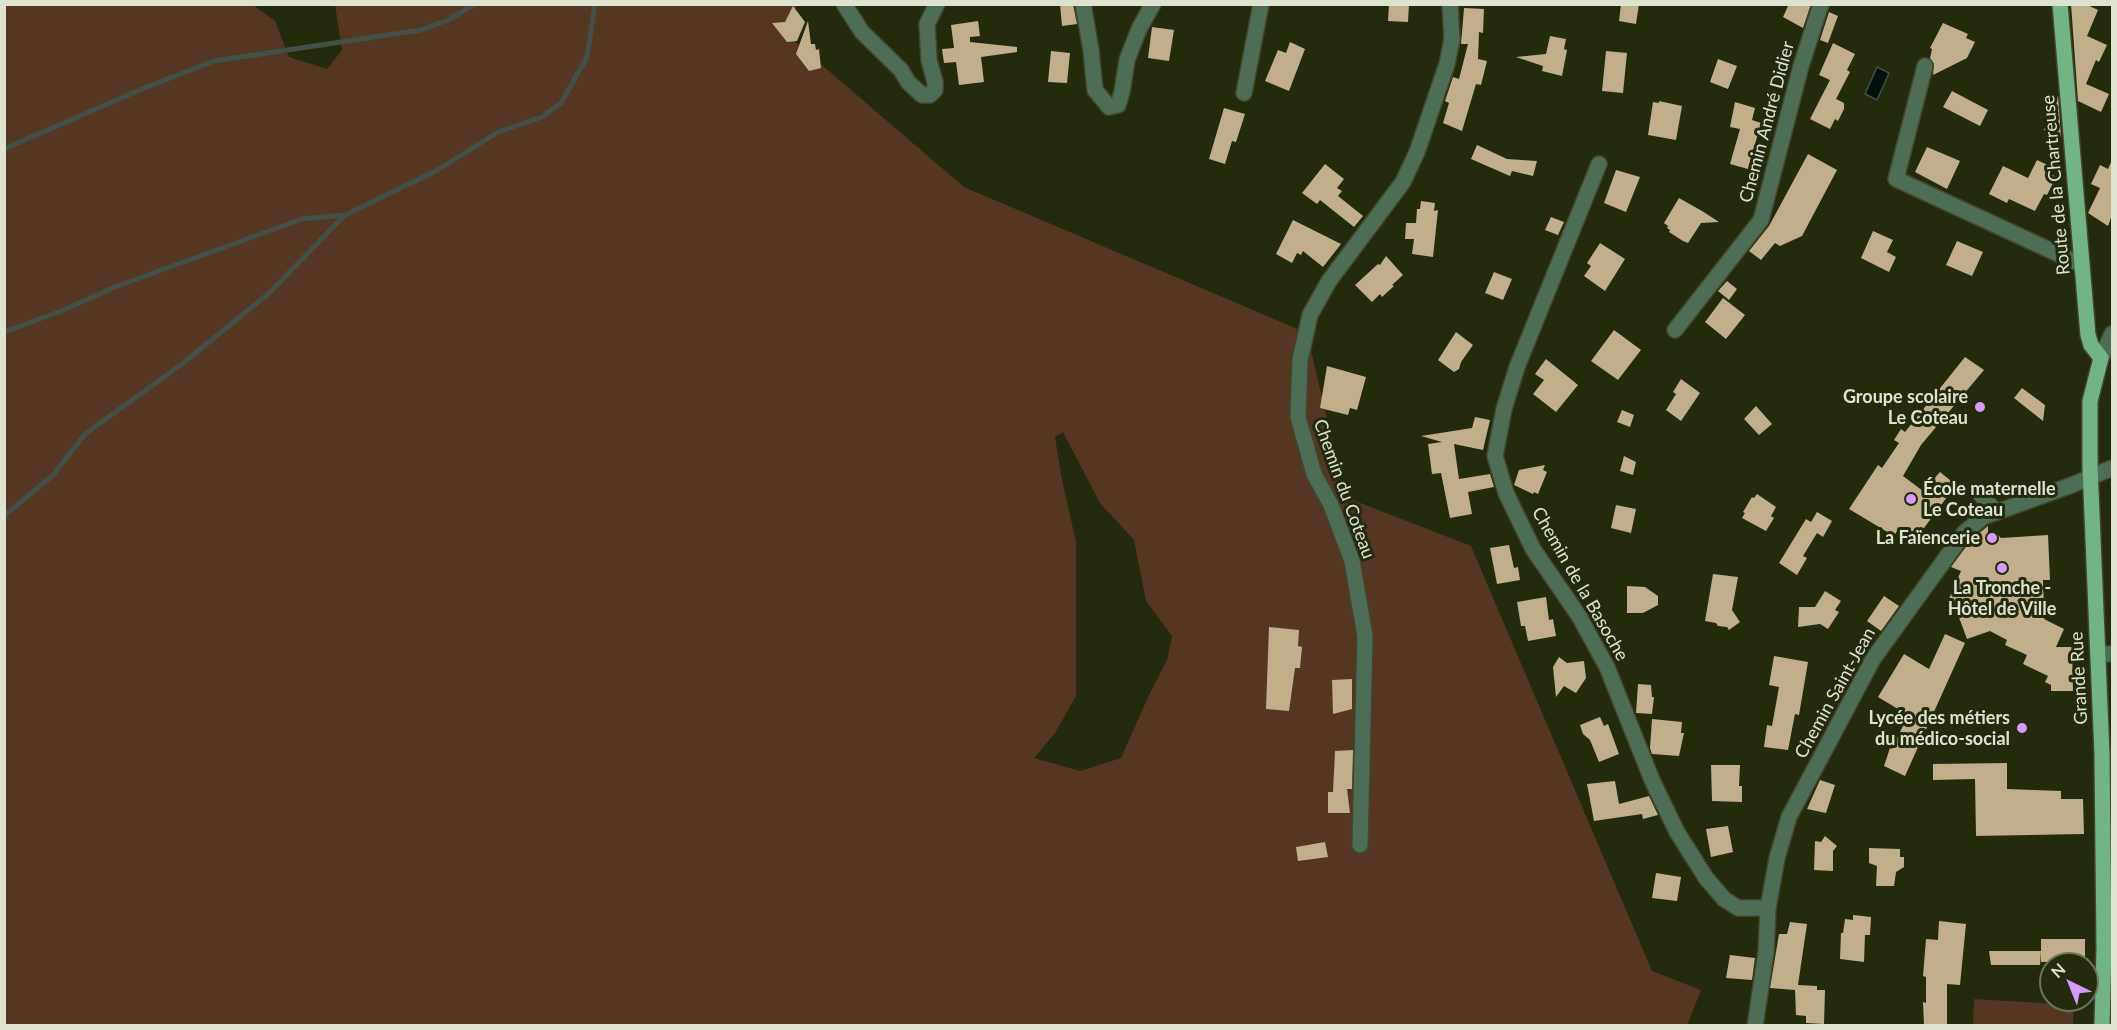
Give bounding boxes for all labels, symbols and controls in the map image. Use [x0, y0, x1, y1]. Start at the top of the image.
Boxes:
street label: Chemin André Didier [1735, 39, 1799, 205]
street label: Route de la Chartreuse [2037, 94, 2075, 276]
place label: Groupe scolaire Le Coteau [1843, 386, 1968, 428]
marker: Groupe scolaire Le Coteau [1973, 400, 1987, 414]
street label: Chemin du Coteau [1309, 416, 1379, 562]
place label: École maternelle Le Coteau [1923, 478, 2056, 520]
marker: École maternelle Le Coteau [1904, 492, 1918, 506]
street label: Chemin de la Basoche [1527, 503, 1633, 665]
place label: La Faïencerie [1876, 527, 1980, 549]
marker: La Faïencerie [1985, 531, 1999, 545]
marker: La Tronche - Hôtel de Ville [1995, 561, 2009, 575]
place label: La Tronche - Hôtel de Ville [1948, 577, 2056, 620]
street label: Chemin Saint-Jean [1790, 624, 1880, 762]
street label: Grande Rue [2066, 631, 2092, 725]
place label: Lycée des métiers du médico-social [1868, 707, 2010, 750]
marker: Lycée des métiers du médico-social [2015, 721, 2029, 735]
north arrow [2039, 952, 2099, 1012]
text: N [2047, 959, 2069, 981]

